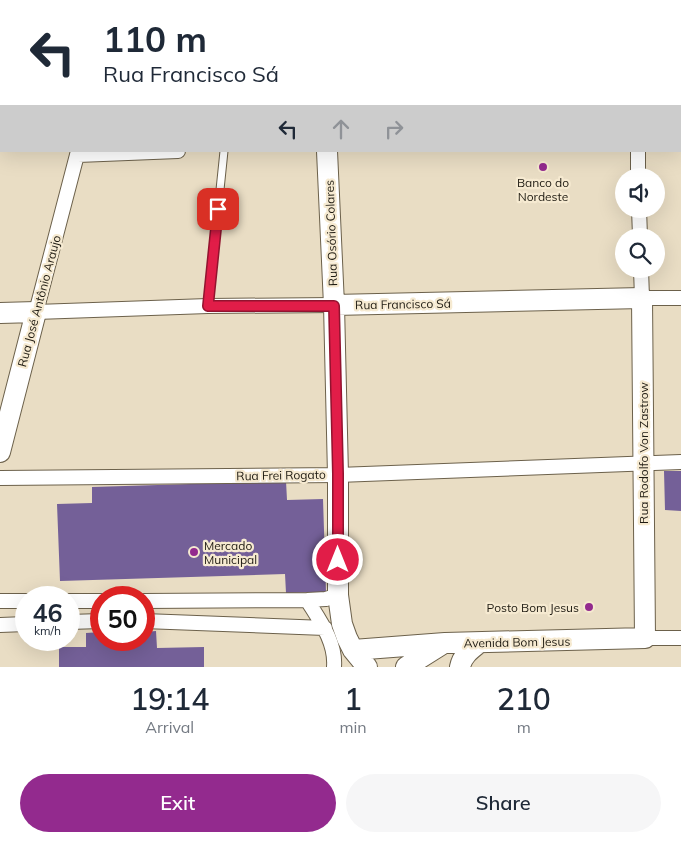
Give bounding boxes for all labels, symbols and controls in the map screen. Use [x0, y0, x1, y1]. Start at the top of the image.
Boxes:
text: 110 m [103, 17, 207, 61]
icon: left [20, 20, 85, 85]
text: Rua Francisco Sá [103, 60, 279, 88]
icon: left [274, 115, 302, 143]
icon: ahead [327, 115, 355, 143]
icon: right [380, 115, 408, 143]
marker: Banco do Nordeste [537, 161, 549, 173]
map controls [615, 168, 665, 278]
button: sound [615, 168, 665, 218]
place label: Banco do Nordeste [517, 175, 569, 204]
street label: Rua Osório Colares [322, 180, 340, 286]
pin [197, 188, 239, 230]
icon: arrive [204, 195, 232, 223]
button: search [615, 228, 665, 278]
street label: Rua José Antônio Araujo [14, 233, 64, 368]
street label: Rua Francisco Sá [355, 296, 451, 312]
street label: Rua Rodolfo Von Zastrow [636, 382, 651, 524]
street label: Rua Frei Rogato [236, 467, 326, 483]
position arrow [311, 533, 363, 585]
place label: Mercado Municipal [204, 538, 257, 567]
marker: Mercado Municipal [188, 546, 200, 558]
speed limit sign: 50 [90, 586, 155, 651]
text: 46 [32, 597, 63, 628]
place label: Posto Bom Jesus [487, 600, 579, 615]
marker: Posto Bom Jesus [583, 601, 595, 613]
text: km/h [34, 623, 61, 638]
street label: Avenida Bom Jesus [464, 634, 571, 650]
text: 19:14 [130, 680, 209, 718]
text: 1 [344, 680, 362, 718]
text: 210 [497, 680, 551, 718]
text: Arrival [145, 717, 194, 737]
text: min [339, 717, 367, 737]
text: m [517, 717, 531, 737]
button: Exit [20, 774, 336, 832]
button: Share [346, 774, 661, 832]

